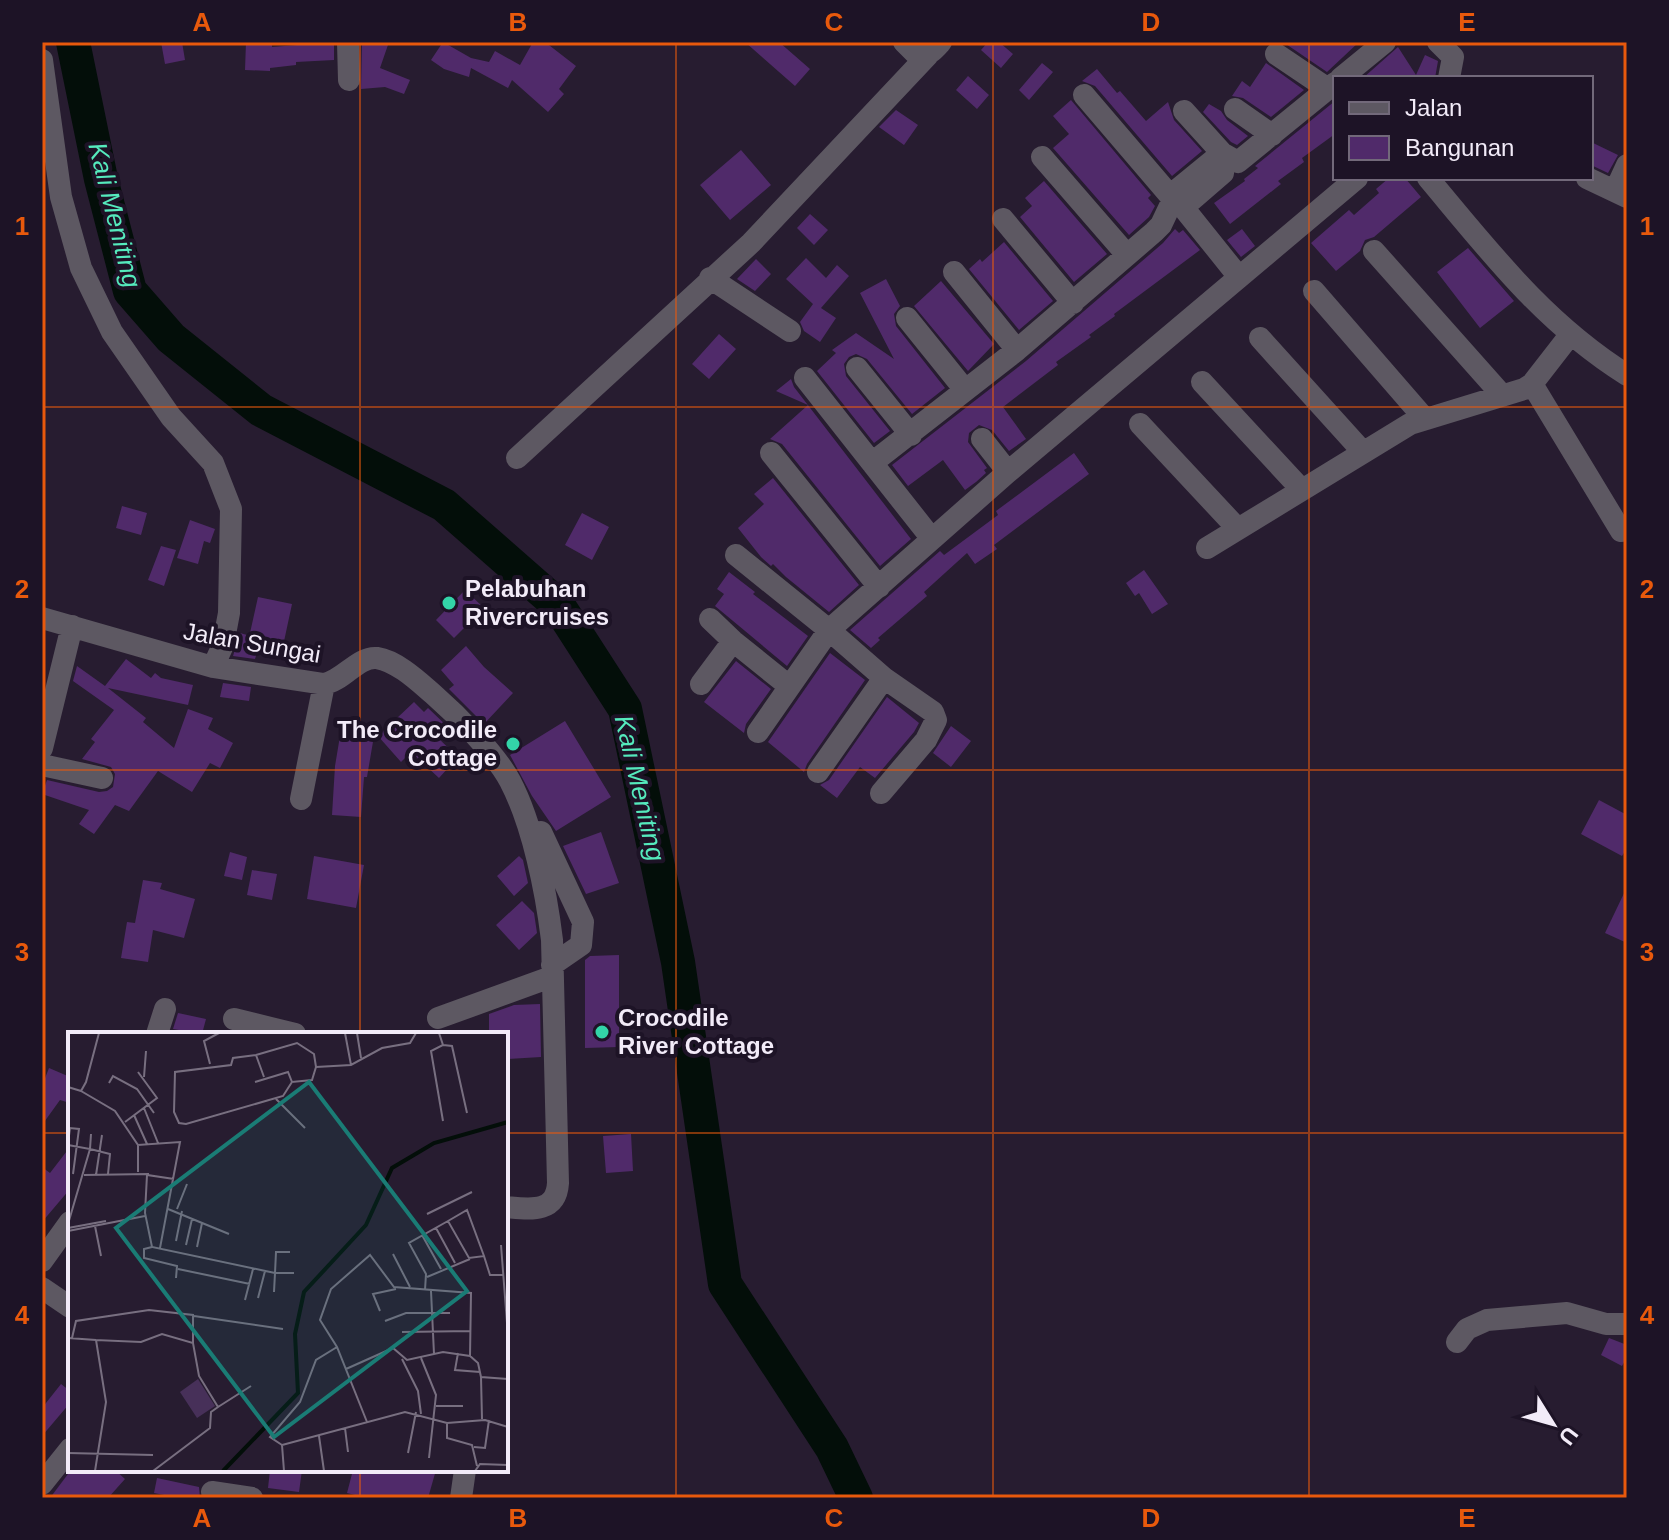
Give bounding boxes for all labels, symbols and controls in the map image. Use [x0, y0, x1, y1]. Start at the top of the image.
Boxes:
text: A [193, 7, 212, 37]
text: B [509, 7, 527, 37]
text: C [825, 7, 844, 37]
text: D [1142, 7, 1160, 37]
text: E [1458, 7, 1476, 37]
legend [1333, 76, 1593, 180]
text: Jalan [1405, 94, 1462, 121]
text: Bangunan [1405, 134, 1514, 161]
water label: Kali Meniting [82, 139, 148, 291]
text: 1 [15, 211, 29, 241]
text: 1 [1640, 211, 1654, 241]
text: 2 [15, 574, 29, 604]
text: 2 [1640, 574, 1654, 604]
place label: Pelabuhan Rivercruises [465, 575, 609, 630]
marker: Pelabuhan Rivercruises [440, 594, 458, 612]
street label: Jalan Sungai [181, 617, 323, 668]
water label: Kali Meniting [609, 712, 671, 864]
place label: The Crocodile Cottage [337, 716, 497, 771]
marker: The Crocodile Cottage [504, 735, 522, 753]
text: 3 [15, 937, 29, 967]
text: 3 [1640, 937, 1654, 967]
place label: Crocodile River Cottage [618, 1004, 774, 1059]
marker: Crocodile River Cottage [593, 1023, 611, 1041]
inset map [68, 1032, 508, 1472]
text: 4 [15, 1300, 30, 1330]
text: 4 [1640, 1300, 1655, 1330]
north arrow [1513, 1384, 1593, 1464]
text: U [1554, 1422, 1583, 1450]
text: A [193, 1503, 212, 1533]
text: B [509, 1503, 527, 1533]
text: C [825, 1503, 844, 1533]
text: D [1142, 1503, 1160, 1533]
text: E [1458, 1503, 1476, 1533]

